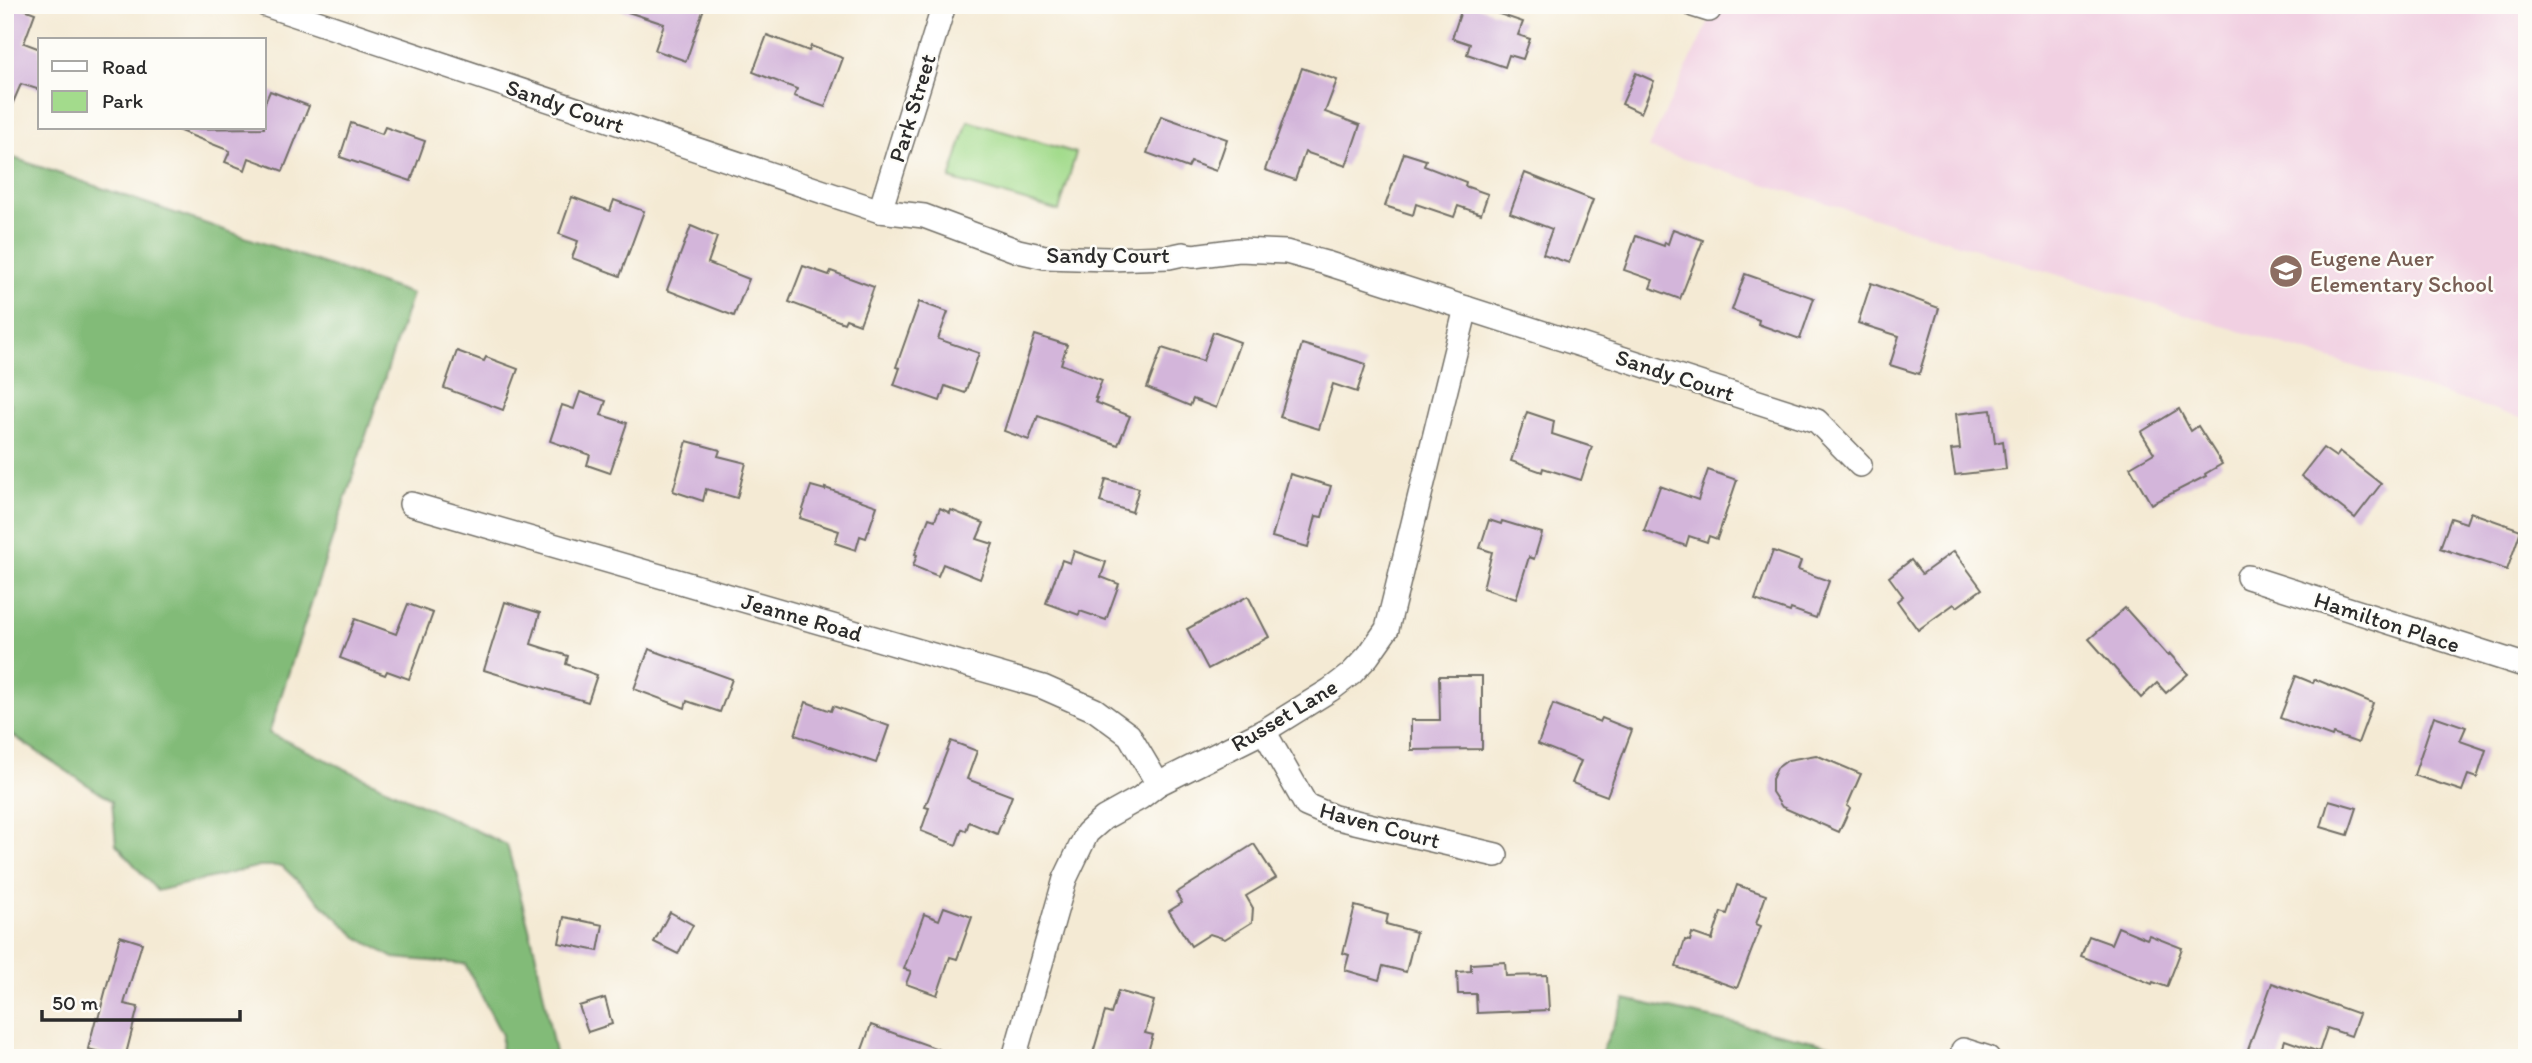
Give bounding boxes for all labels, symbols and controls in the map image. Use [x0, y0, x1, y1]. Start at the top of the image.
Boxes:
legend [38, 38, 266, 130]
street label: Park Street [882, 50, 942, 165]
text: Road [102, 54, 148, 79]
street label: Sandy Court [502, 73, 628, 139]
text: Park [102, 88, 144, 113]
street label: Sandy Court [1046, 241, 1170, 269]
place label: Eugene Auer Elementary School [2310, 244, 2494, 298]
school or university icon: Eugene Auer Elementary School [2267, 252, 2305, 290]
street label: Sandy Court [1612, 343, 1738, 407]
street label: Hamilton Place [2311, 585, 2463, 659]
street label: Jeanne Road [738, 586, 866, 648]
street label: Russet Lane [1226, 672, 1342, 758]
street label: Haven Court [1317, 795, 1443, 855]
scale bar [42, 979, 240, 1023]
text: 50 m [52, 990, 99, 1015]

